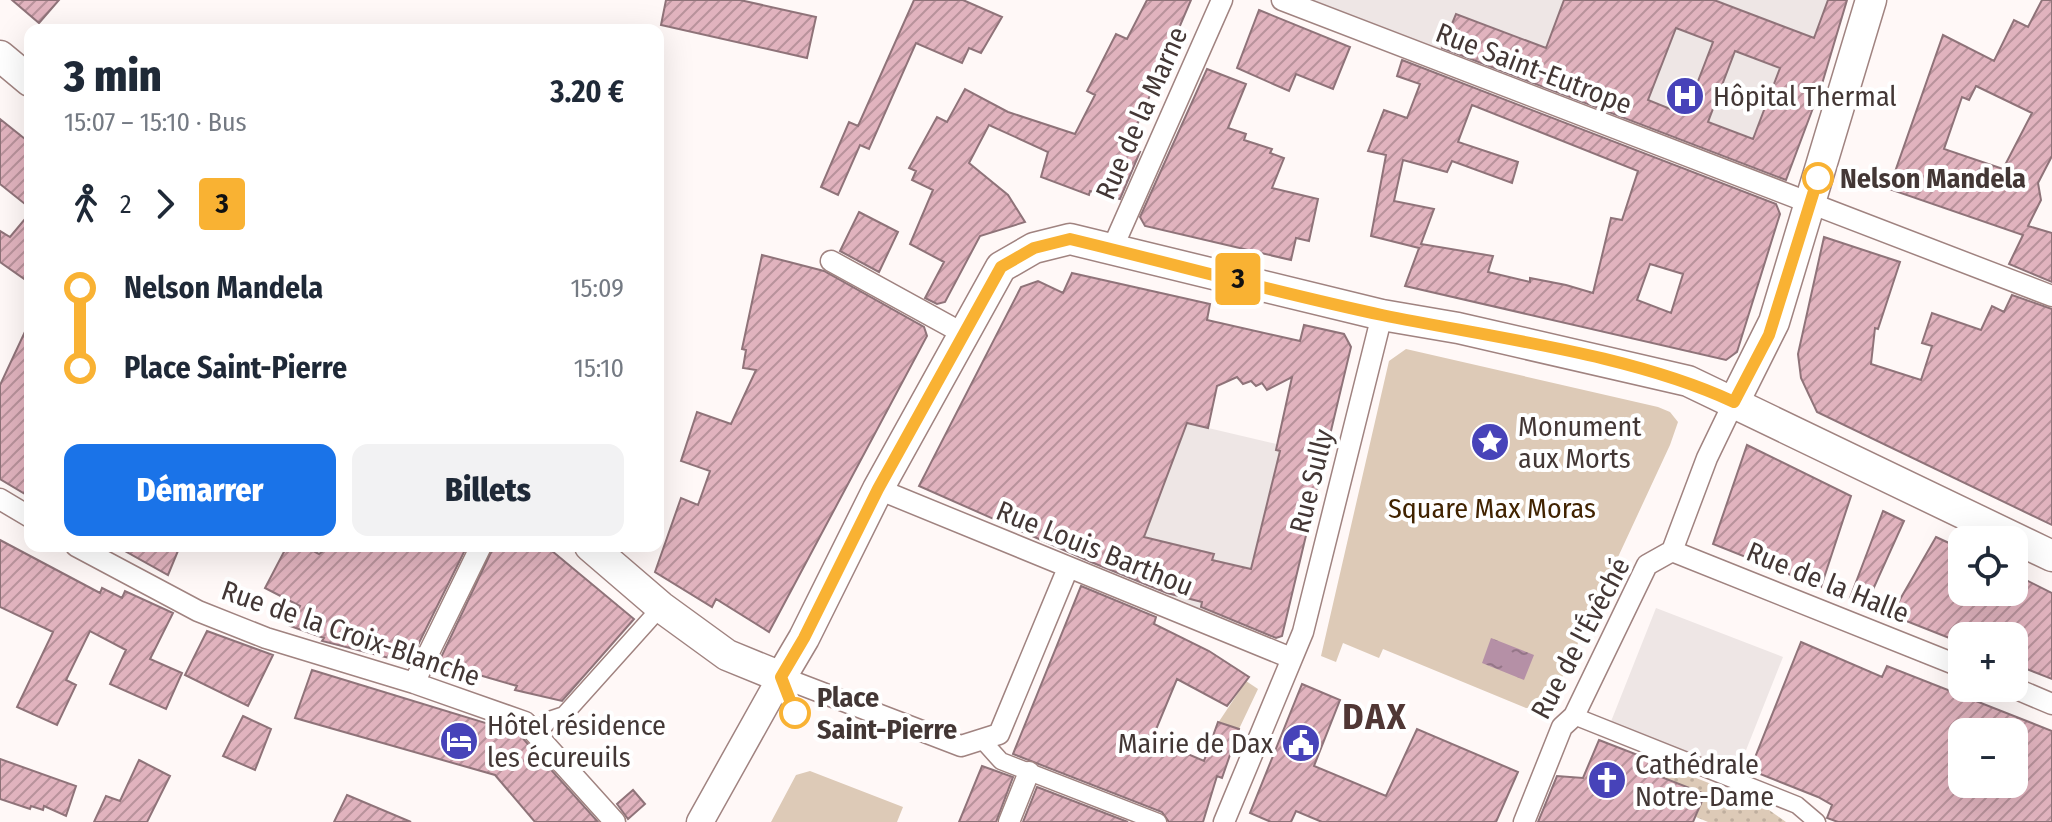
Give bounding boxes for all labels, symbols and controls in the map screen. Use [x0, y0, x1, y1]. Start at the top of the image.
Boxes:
street label: Rue Saint-Eutrope [1431, 16, 1636, 121]
street label: Rue de la Marne [1089, 22, 1194, 205]
text: 3 min [64, 50, 162, 103]
text: 3.20 € [550, 74, 624, 110]
hospital icon: Hôpital Thermal [1664, 75, 1706, 117]
place label: Hôpital Thermal [1713, 80, 1897, 113]
text: 15:07 – 15:10 · Bus [64, 107, 247, 138]
place label: Nelson Mandela [1840, 162, 2026, 195]
marker: Nelson Mandela [1803, 163, 1833, 193]
icon: walk [64, 182, 108, 226]
icon: forward [143, 182, 187, 226]
text: 3 [215, 187, 229, 220]
text: 2 [120, 189, 131, 220]
line badge: 3 [1212, 253, 1264, 305]
text: 3 [1231, 262, 1245, 295]
text: Nelson Mandela [124, 270, 323, 306]
text: 15:09 [570, 273, 624, 304]
text: Place Saint-Pierre [124, 350, 347, 386]
text: 15:10 [574, 353, 624, 384]
place label: Monument aux Morts [1518, 410, 1642, 475]
place icon: Monument aux Morts [1469, 421, 1511, 463]
street label: Rue Sully [1283, 425, 1340, 536]
button: Démarrer [64, 444, 336, 536]
button: Billets [352, 444, 624, 536]
park label: Square Max Moras [1388, 492, 1596, 525]
street label: Rue Louis Barthou [992, 494, 1198, 603]
map controls [1948, 526, 2028, 798]
button: locate [1948, 526, 2028, 606]
street label: Rue de la Halle [1742, 535, 1914, 630]
street label: Rue de l'Évêché [1524, 552, 1637, 724]
street label: Rue de la Croix-Blanche [217, 574, 484, 693]
button: + [1948, 622, 2028, 702]
place label: Place Saint-Pierre [817, 681, 957, 746]
district label: DAX [1342, 695, 1408, 739]
marker: Place Saint-Pierre [780, 698, 810, 728]
place label: Hôtel résidence les écureuils [487, 709, 666, 774]
button: − [1948, 718, 2028, 798]
hotel icon: Hôtel résidence les écureuils [438, 720, 480, 762]
public building icon: Mairie de Dax [1280, 722, 1322, 764]
place label: Mairie de Dax [1118, 727, 1274, 760]
place label: Cathédrale Notre-Dame [1635, 748, 1774, 813]
church icon: Cathédrale Notre-Dame [1586, 759, 1628, 801]

